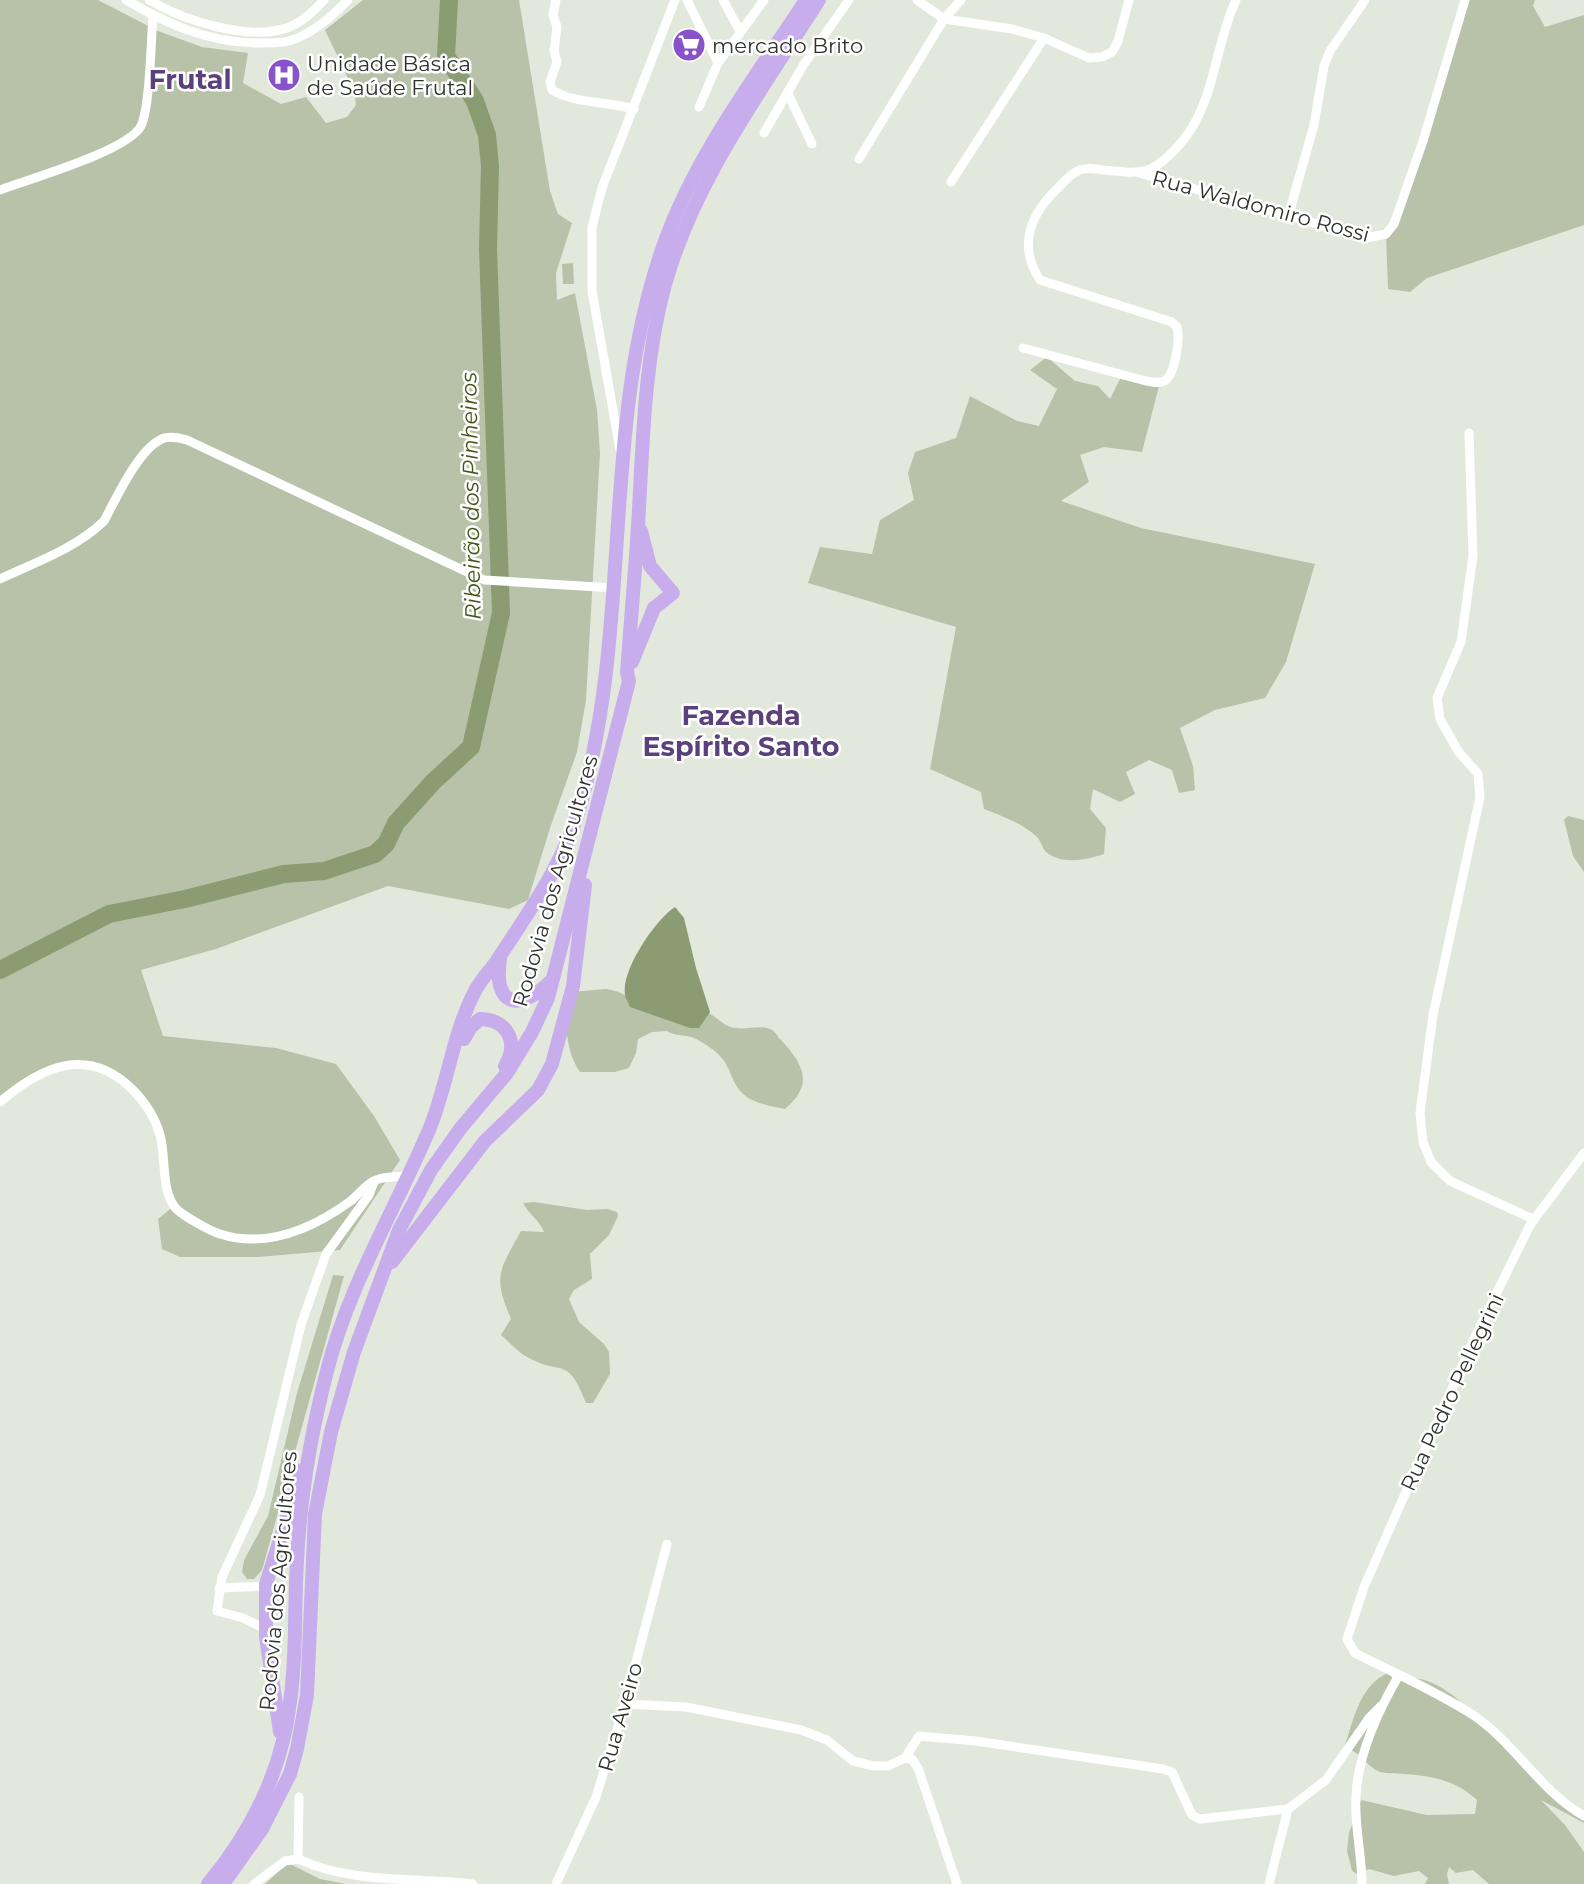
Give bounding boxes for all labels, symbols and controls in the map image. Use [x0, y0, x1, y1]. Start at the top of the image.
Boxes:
supermarket icon: mercado Brito [671, 27, 707, 63]
place label: mercado Brito [712, 33, 863, 58]
place label: Unidade Básica de Saúde Frutal [307, 51, 473, 100]
hospital icon: Unidade Básica de Saúde Frutal [266, 57, 302, 93]
district label: Frutal [148, 63, 232, 96]
street label: Rua Waldomiro Rossi [1150, 165, 1372, 247]
water label: Ribeirão dos Pinheiros [455, 372, 487, 620]
district label: Fazenda Espírito Santo [643, 699, 839, 763]
street label: Rodovia dos Agricultores [507, 752, 603, 1010]
street label: Rua Pedro Pellegrini [1395, 1289, 1509, 1495]
street label: Rodovia dos Agricultores [254, 1450, 302, 1712]
street label: Rua Aveiro [592, 1660, 648, 1774]

